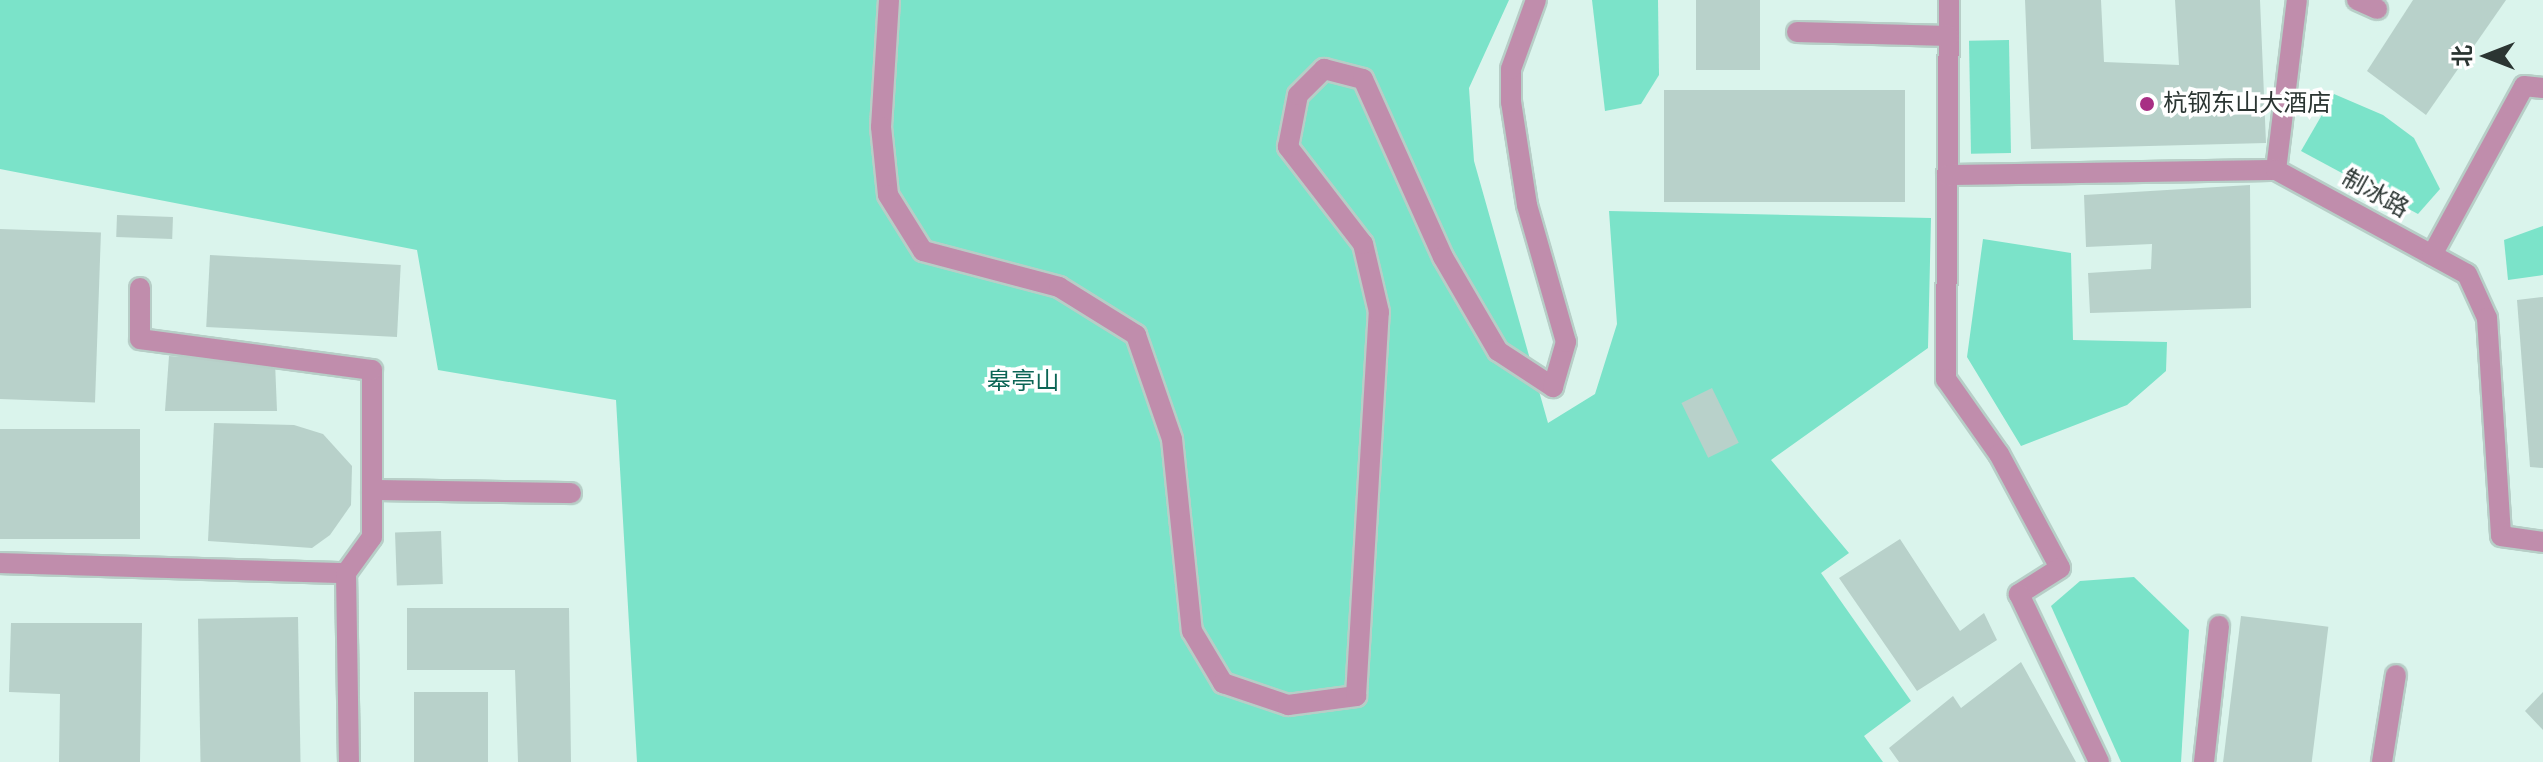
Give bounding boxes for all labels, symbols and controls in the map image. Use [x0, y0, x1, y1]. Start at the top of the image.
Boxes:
north arrow [2447, 16, 2527, 96]
text: 北 [2447, 45, 2479, 67]
place label: 杭钢东山大酒店 [2163, 90, 2331, 118]
marker: 杭钢东山大酒店 [2138, 95, 2156, 113]
street label: 制冰路 [2337, 164, 2413, 224]
park label: 皋亭山 [987, 368, 1059, 396]

